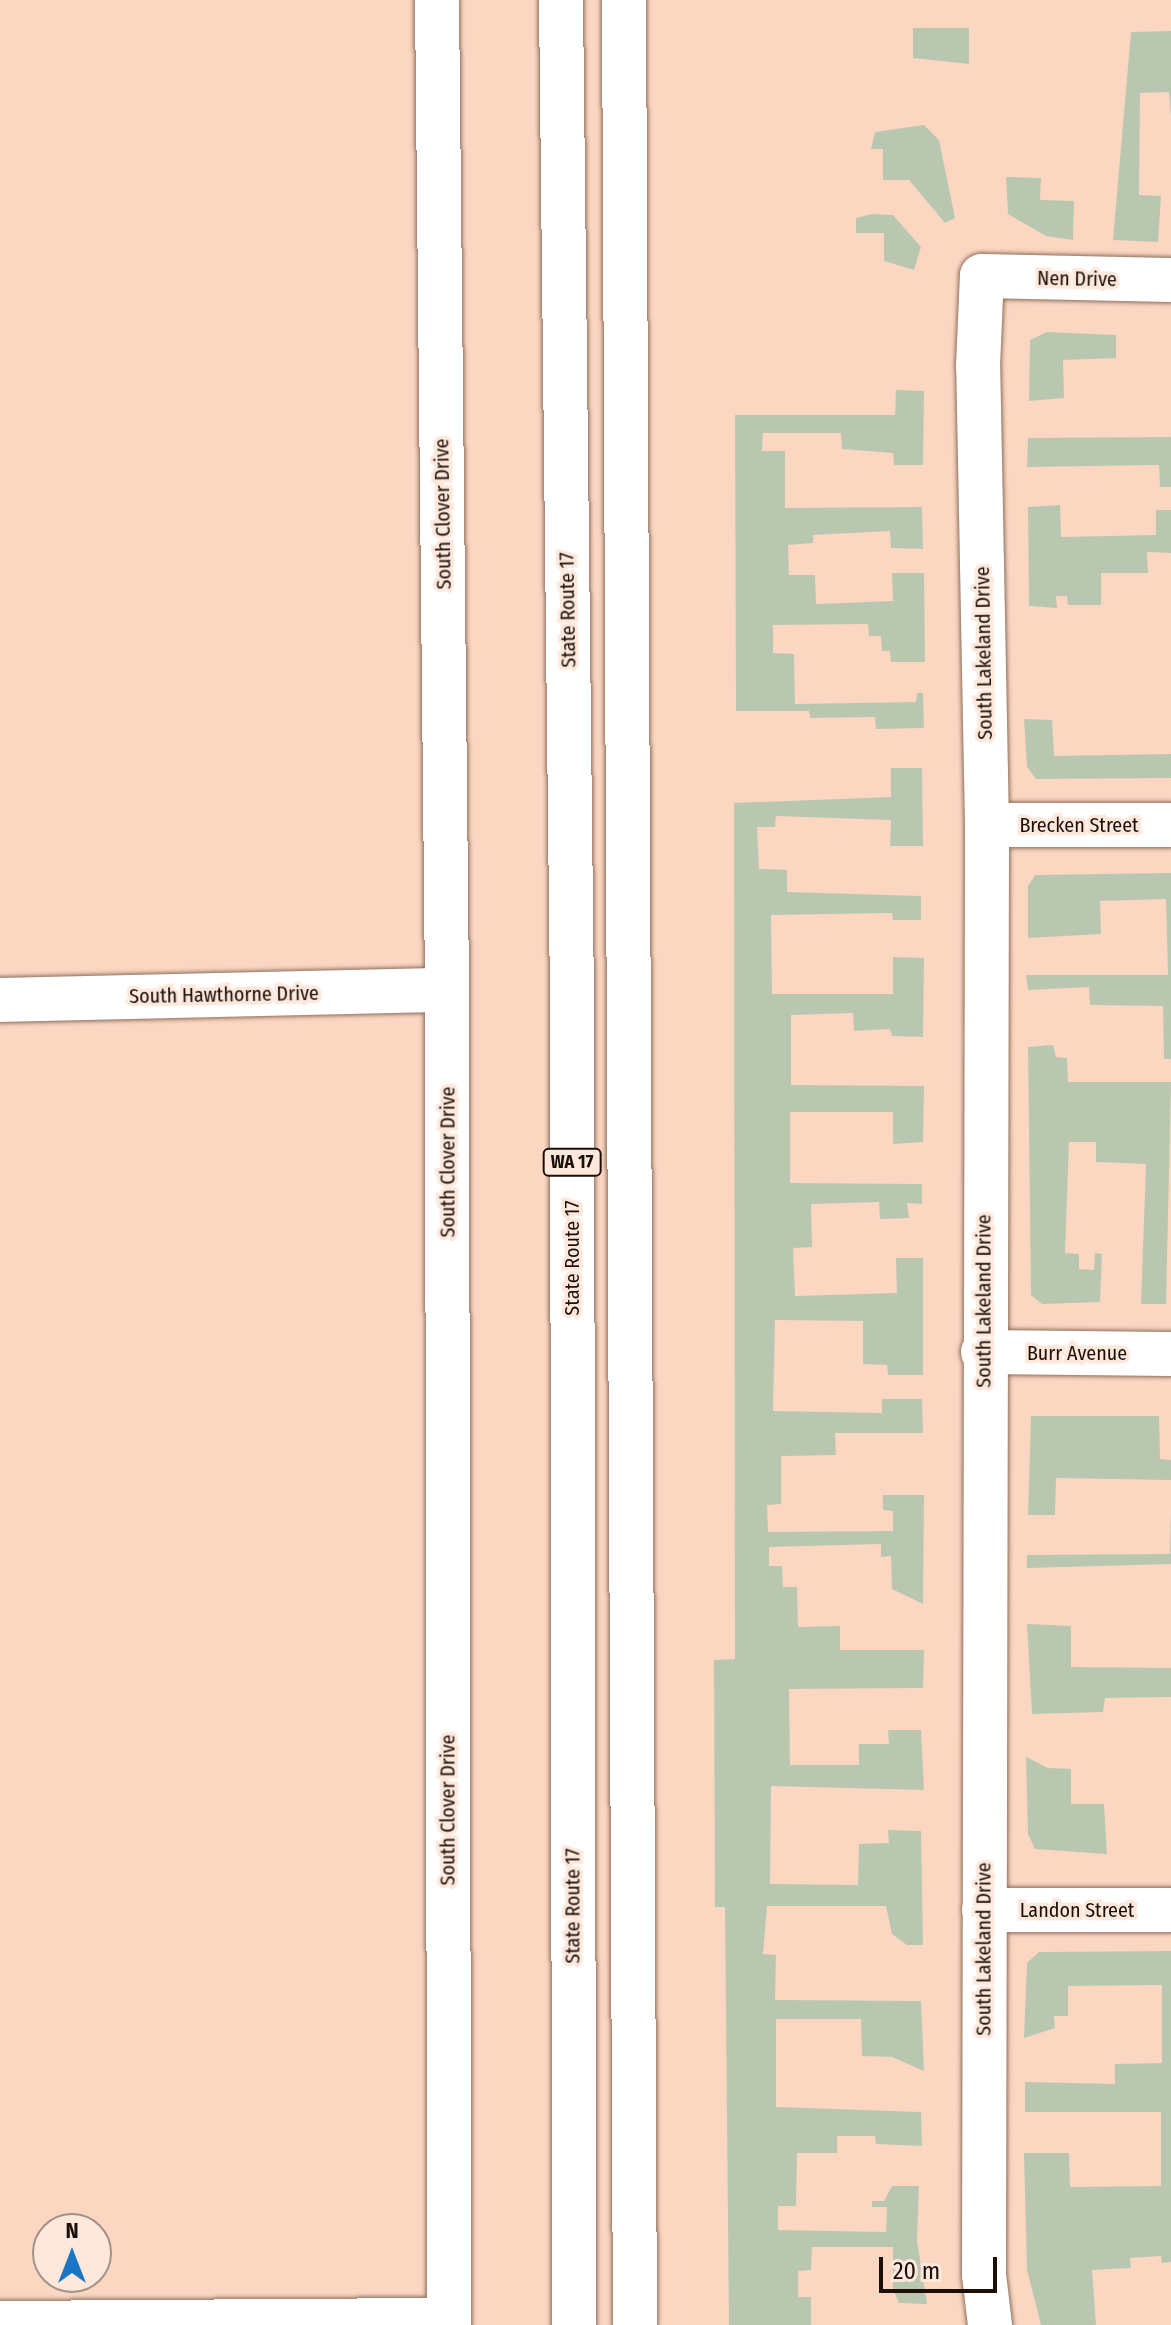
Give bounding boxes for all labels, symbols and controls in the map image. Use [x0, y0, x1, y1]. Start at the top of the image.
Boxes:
street label: Nen Drive [1037, 266, 1117, 292]
street label: South Clover Drive [430, 438, 456, 590]
street label: State Route 17 [555, 552, 581, 668]
street label: South Lakeland Drive [970, 566, 998, 740]
street label: Brecken Street [1019, 813, 1139, 837]
street label: South Hawthorne Drive [129, 981, 319, 1009]
street label: South Clover Drive [436, 1087, 460, 1237]
road number: WA 17 [542, 1148, 602, 1176]
street label: State Route 17 [560, 1200, 584, 1316]
street label: South Lakeland Drive [972, 1214, 996, 1388]
street label: Burr Avenue [1027, 1341, 1127, 1365]
street label: South Clover Drive [436, 1735, 460, 1885]
street label: State Route 17 [561, 1848, 585, 1964]
street label: South Lakeland Drive [972, 1862, 996, 2036]
street label: Landon Street [1020, 1898, 1134, 1922]
north arrow [32, 2213, 112, 2293]
text: N [65, 2217, 79, 2244]
scale bar [883, 2241, 1001, 2291]
text: 20 m [893, 2257, 940, 2285]

